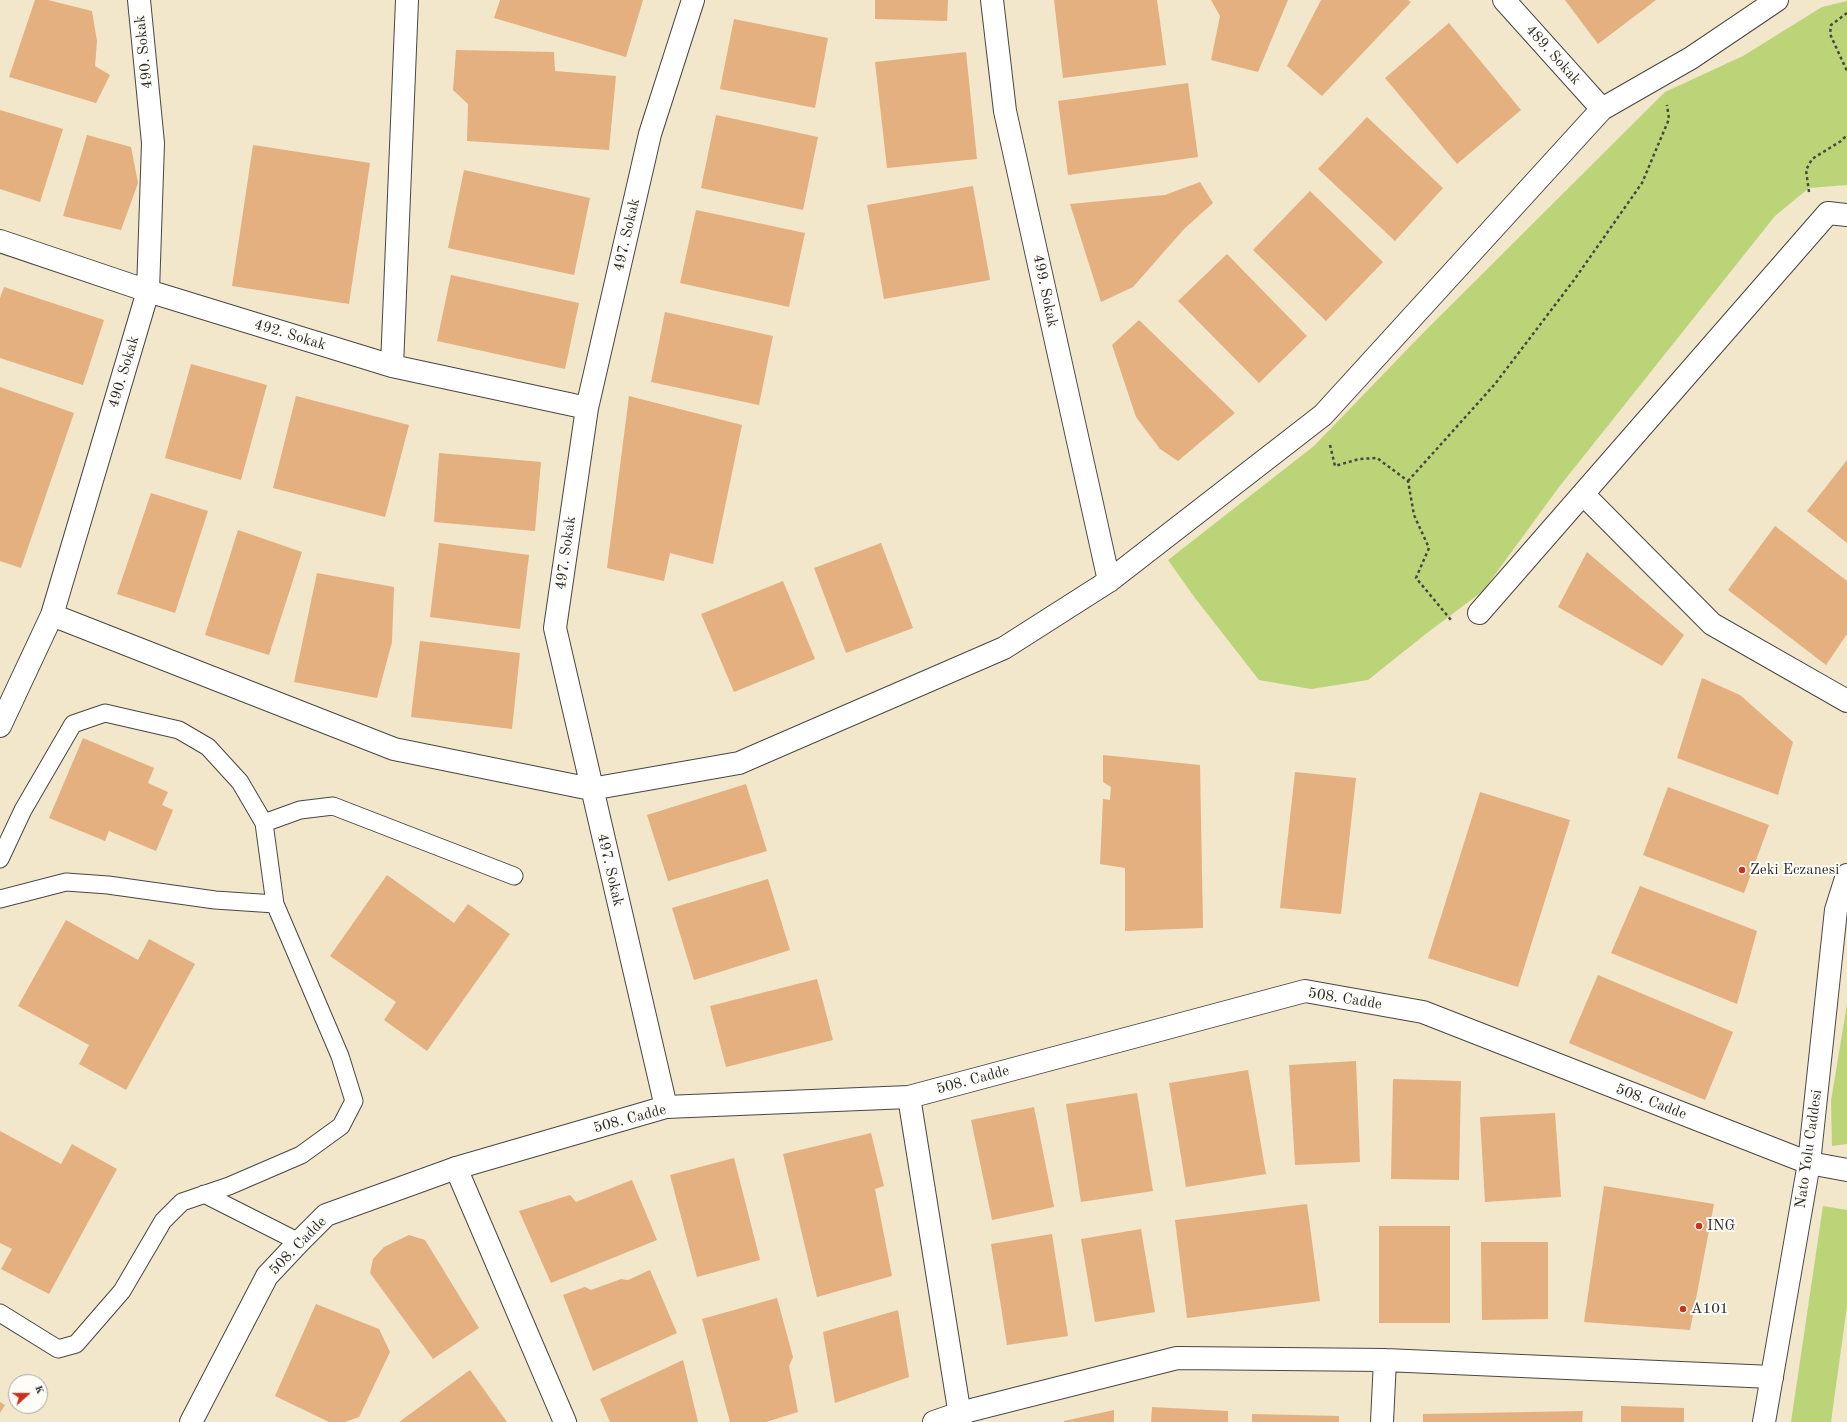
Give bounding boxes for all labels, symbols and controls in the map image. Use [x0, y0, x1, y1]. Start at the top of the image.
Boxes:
street label: 490. Sokak [131, 14, 157, 90]
street label: 489. Sokak [1521, 21, 1585, 89]
street label: 497. Sokak [610, 197, 644, 273]
street label: 499. Sokak [1028, 253, 1062, 329]
street label: 492. Sokak [252, 316, 328, 354]
street label: 490. Sokak [105, 334, 143, 410]
street label: 497. Sokak [552, 515, 580, 591]
street label: 497. Sokak [593, 832, 627, 908]
place label: Zeki Eczanesi [1750, 861, 1839, 879]
marker: Zeki Eczanesi [1737, 865, 1747, 875]
street label: 508. Cadde [1307, 984, 1383, 1014]
street label: 508. Cadde [935, 1062, 1011, 1098]
street label: 508. Cadde [1613, 1080, 1689, 1124]
street label: Nato Yolu Caddesi [1792, 1088, 1826, 1210]
street label: 508. Cadde [592, 1101, 668, 1137]
street label: 508. Cadde [266, 1213, 330, 1279]
place label: ING [1707, 1217, 1735, 1235]
marker: ING [1694, 1221, 1704, 1231]
place label: A101 [1691, 1300, 1729, 1318]
marker: A101 [1678, 1304, 1688, 1314]
north arrow [8, 1374, 48, 1414]
text: K [32, 1384, 45, 1396]

